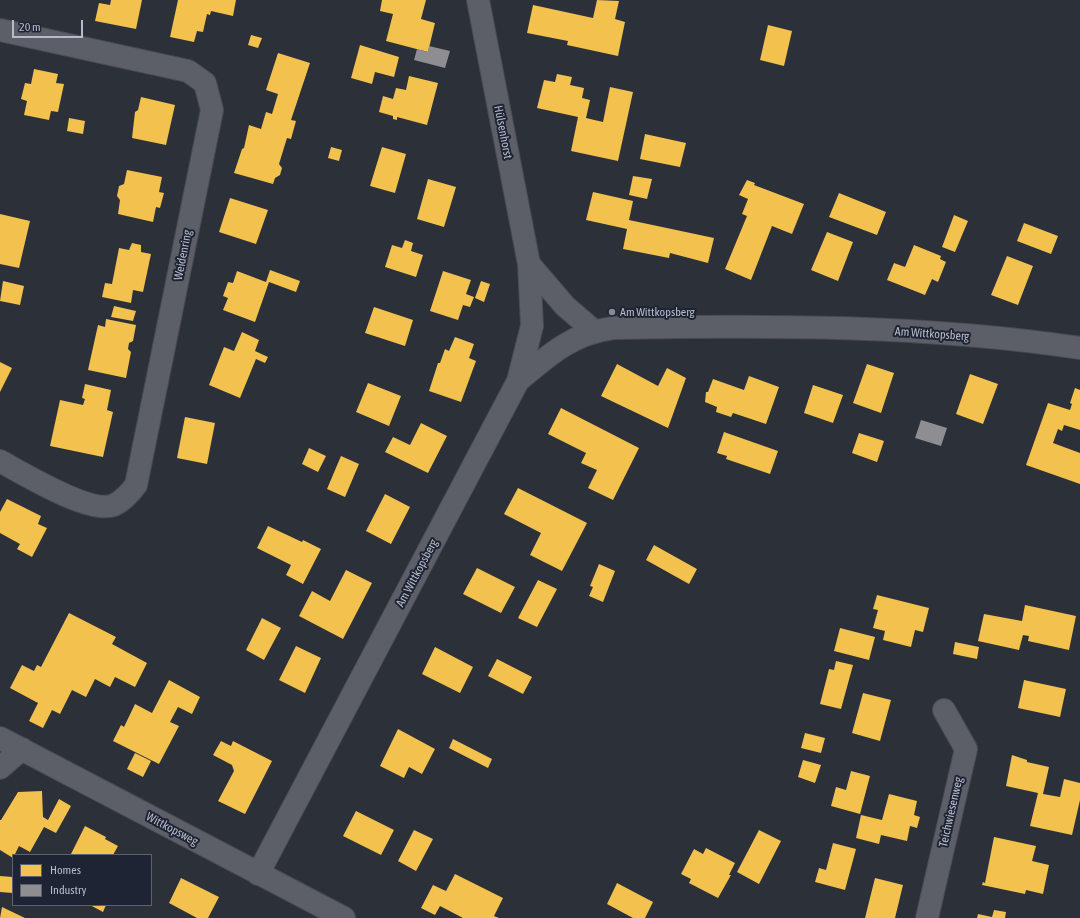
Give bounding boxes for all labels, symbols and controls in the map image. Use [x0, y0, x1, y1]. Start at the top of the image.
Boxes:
scale bar [14, 12, 85, 38]
text: 20 m [19, 20, 41, 34]
street label: Hülsenhorst [491, 104, 515, 160]
street label: Weidenring [171, 229, 195, 281]
place label: Am Wittkopsberg [620, 305, 695, 319]
marker: Am Wittkopsberg [607, 307, 617, 317]
street label: Am Wittkopsberg [894, 324, 970, 344]
street label: Am Wittkopsberg [393, 537, 441, 609]
street label: Teichwiesenweg [936, 776, 966, 848]
street label: Wittkopsweg [144, 809, 200, 849]
legend [12, 854, 152, 906]
text: Homes [50, 863, 81, 877]
text: Industry [50, 883, 87, 897]

